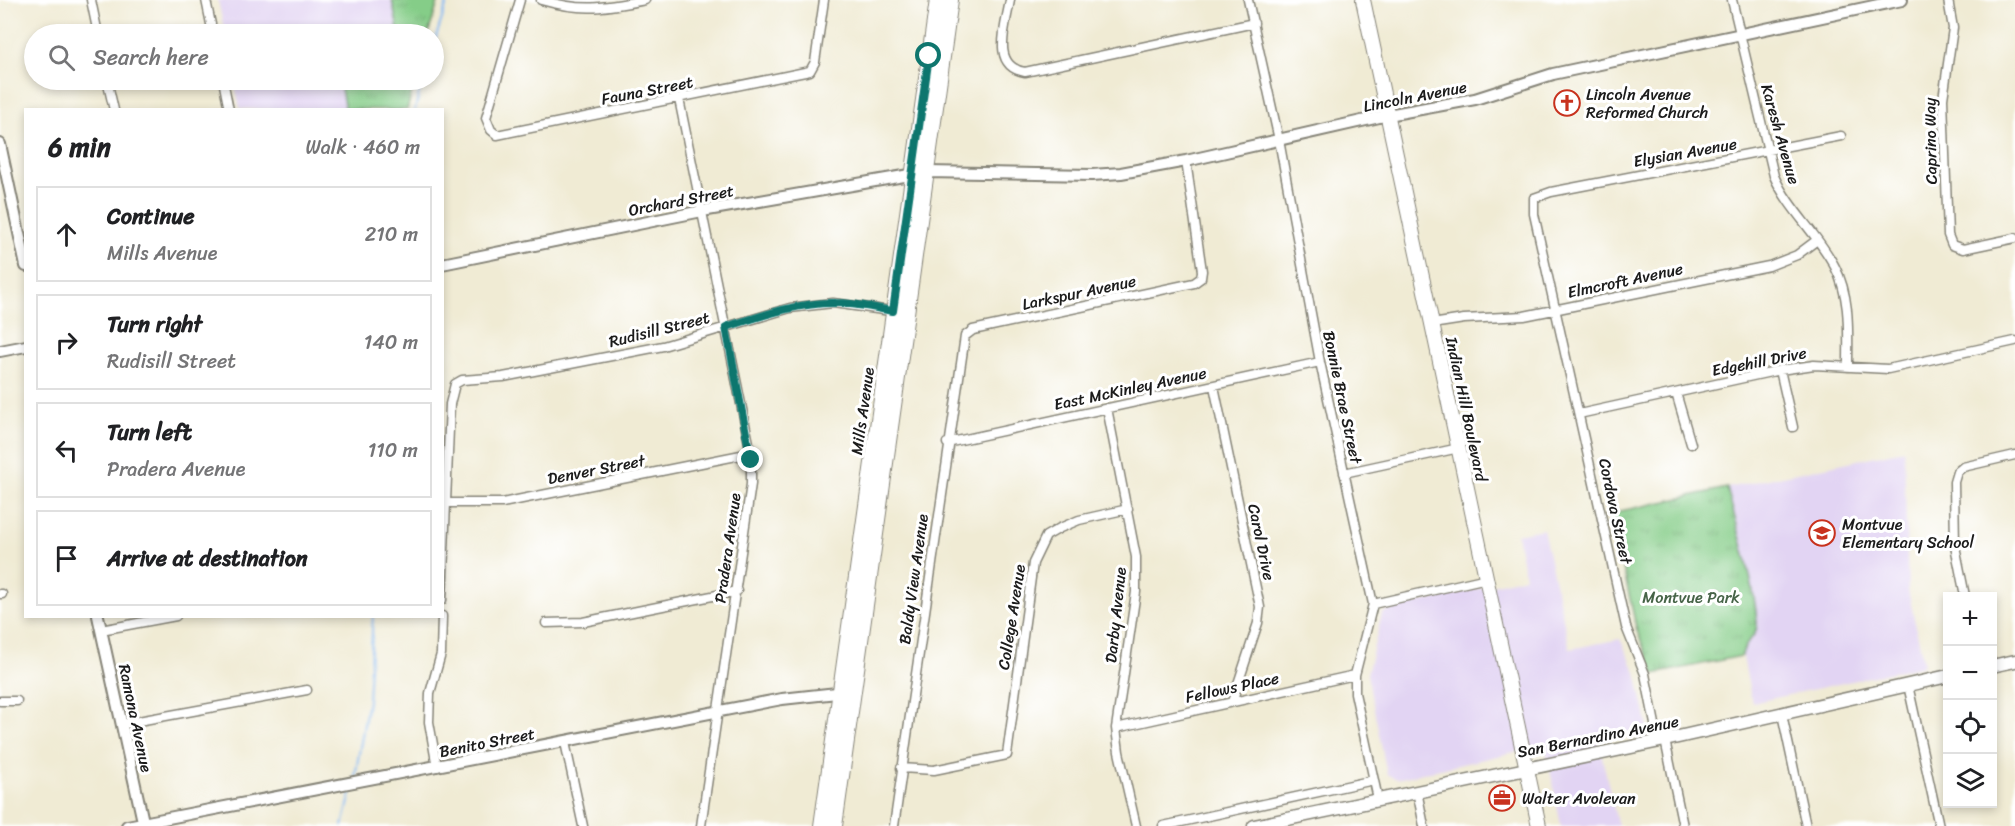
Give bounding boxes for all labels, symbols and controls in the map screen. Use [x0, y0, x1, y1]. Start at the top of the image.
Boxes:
search box [24, 24, 444, 90]
text: Search here [93, 38, 209, 77]
icon: search [45, 41, 78, 74]
route start [915, 42, 941, 68]
street label: Fauna Street [599, 67, 696, 114]
street label: Lincoln Avenue [1361, 72, 1469, 121]
place label: Lincoln Avenue Reformed Church [1586, 80, 1708, 127]
street label: Karesh Avenue [1752, 80, 1809, 188]
church icon: Lincoln Avenue Reformed Church [1552, 88, 1582, 118]
street label: Caprino Way [1915, 97, 1946, 185]
text: 6 min [48, 124, 111, 170]
street label: Elysian Avenue [1631, 129, 1739, 176]
text: Walk · 460 m [305, 130, 420, 165]
street label: Orchard Street [626, 176, 736, 225]
text: Continue [107, 197, 195, 236]
text: 210 m [365, 217, 418, 252]
icon: ahead [50, 218, 83, 251]
text: Mills Avenue [107, 236, 217, 271]
street label: Elmcroft Avenue [1565, 254, 1686, 307]
street label: Larkspur Avenue [1019, 266, 1139, 319]
street label: Rudisill Street [606, 303, 713, 356]
text: Turn right [107, 305, 202, 344]
text: 140 m [364, 325, 418, 360]
icon: right [50, 326, 83, 359]
street label: Bonnie Brae Street [1314, 328, 1371, 467]
street label: Indian Hill Boulevard [1437, 333, 1496, 486]
street label: Edgehill Drive [1709, 338, 1809, 385]
text: Rudisill Street [107, 344, 236, 379]
street label: East McKinley Avenue [1051, 358, 1209, 419]
street label: Mills Avenue [842, 365, 883, 457]
text: Turn left [107, 413, 192, 452]
text: 110 m [368, 433, 418, 468]
icon: left [50, 434, 83, 467]
street label: Denver Street [545, 446, 648, 493]
route end [737, 446, 763, 472]
text: Pradera Avenue [107, 452, 245, 487]
street label: Cordova Street [1590, 456, 1641, 567]
street label: Pradera Avenue [705, 491, 750, 605]
street label: Carol Drive [1239, 501, 1284, 583]
place label: Montvue Elementary School [1842, 510, 1974, 557]
street label: Baldy View Avenue [890, 512, 937, 646]
school or university icon: Montvue Elementary School [1807, 518, 1837, 548]
text: Arrive at destination [107, 539, 308, 578]
icon: arrive [50, 542, 83, 575]
street label: College Avenue [989, 562, 1034, 672]
street label: Darby Avenue [1096, 565, 1135, 664]
park label: Montvue Park [1642, 583, 1740, 612]
map controls [1943, 592, 1997, 808]
button: + [1943, 592, 1997, 646]
button: − [1943, 646, 1997, 700]
street label: Ramona Avenue [110, 661, 161, 775]
street label: Fellows Place [1182, 663, 1282, 712]
button: locate [1943, 700, 1997, 754]
street label: San Bernardino Avenue [1515, 707, 1681, 766]
street label: Benito Street [437, 719, 537, 766]
button: layers [1943, 754, 1997, 808]
office icon: Walter Avolevan [1487, 783, 1517, 813]
place label: Walter Avolevan [1522, 784, 1636, 813]

